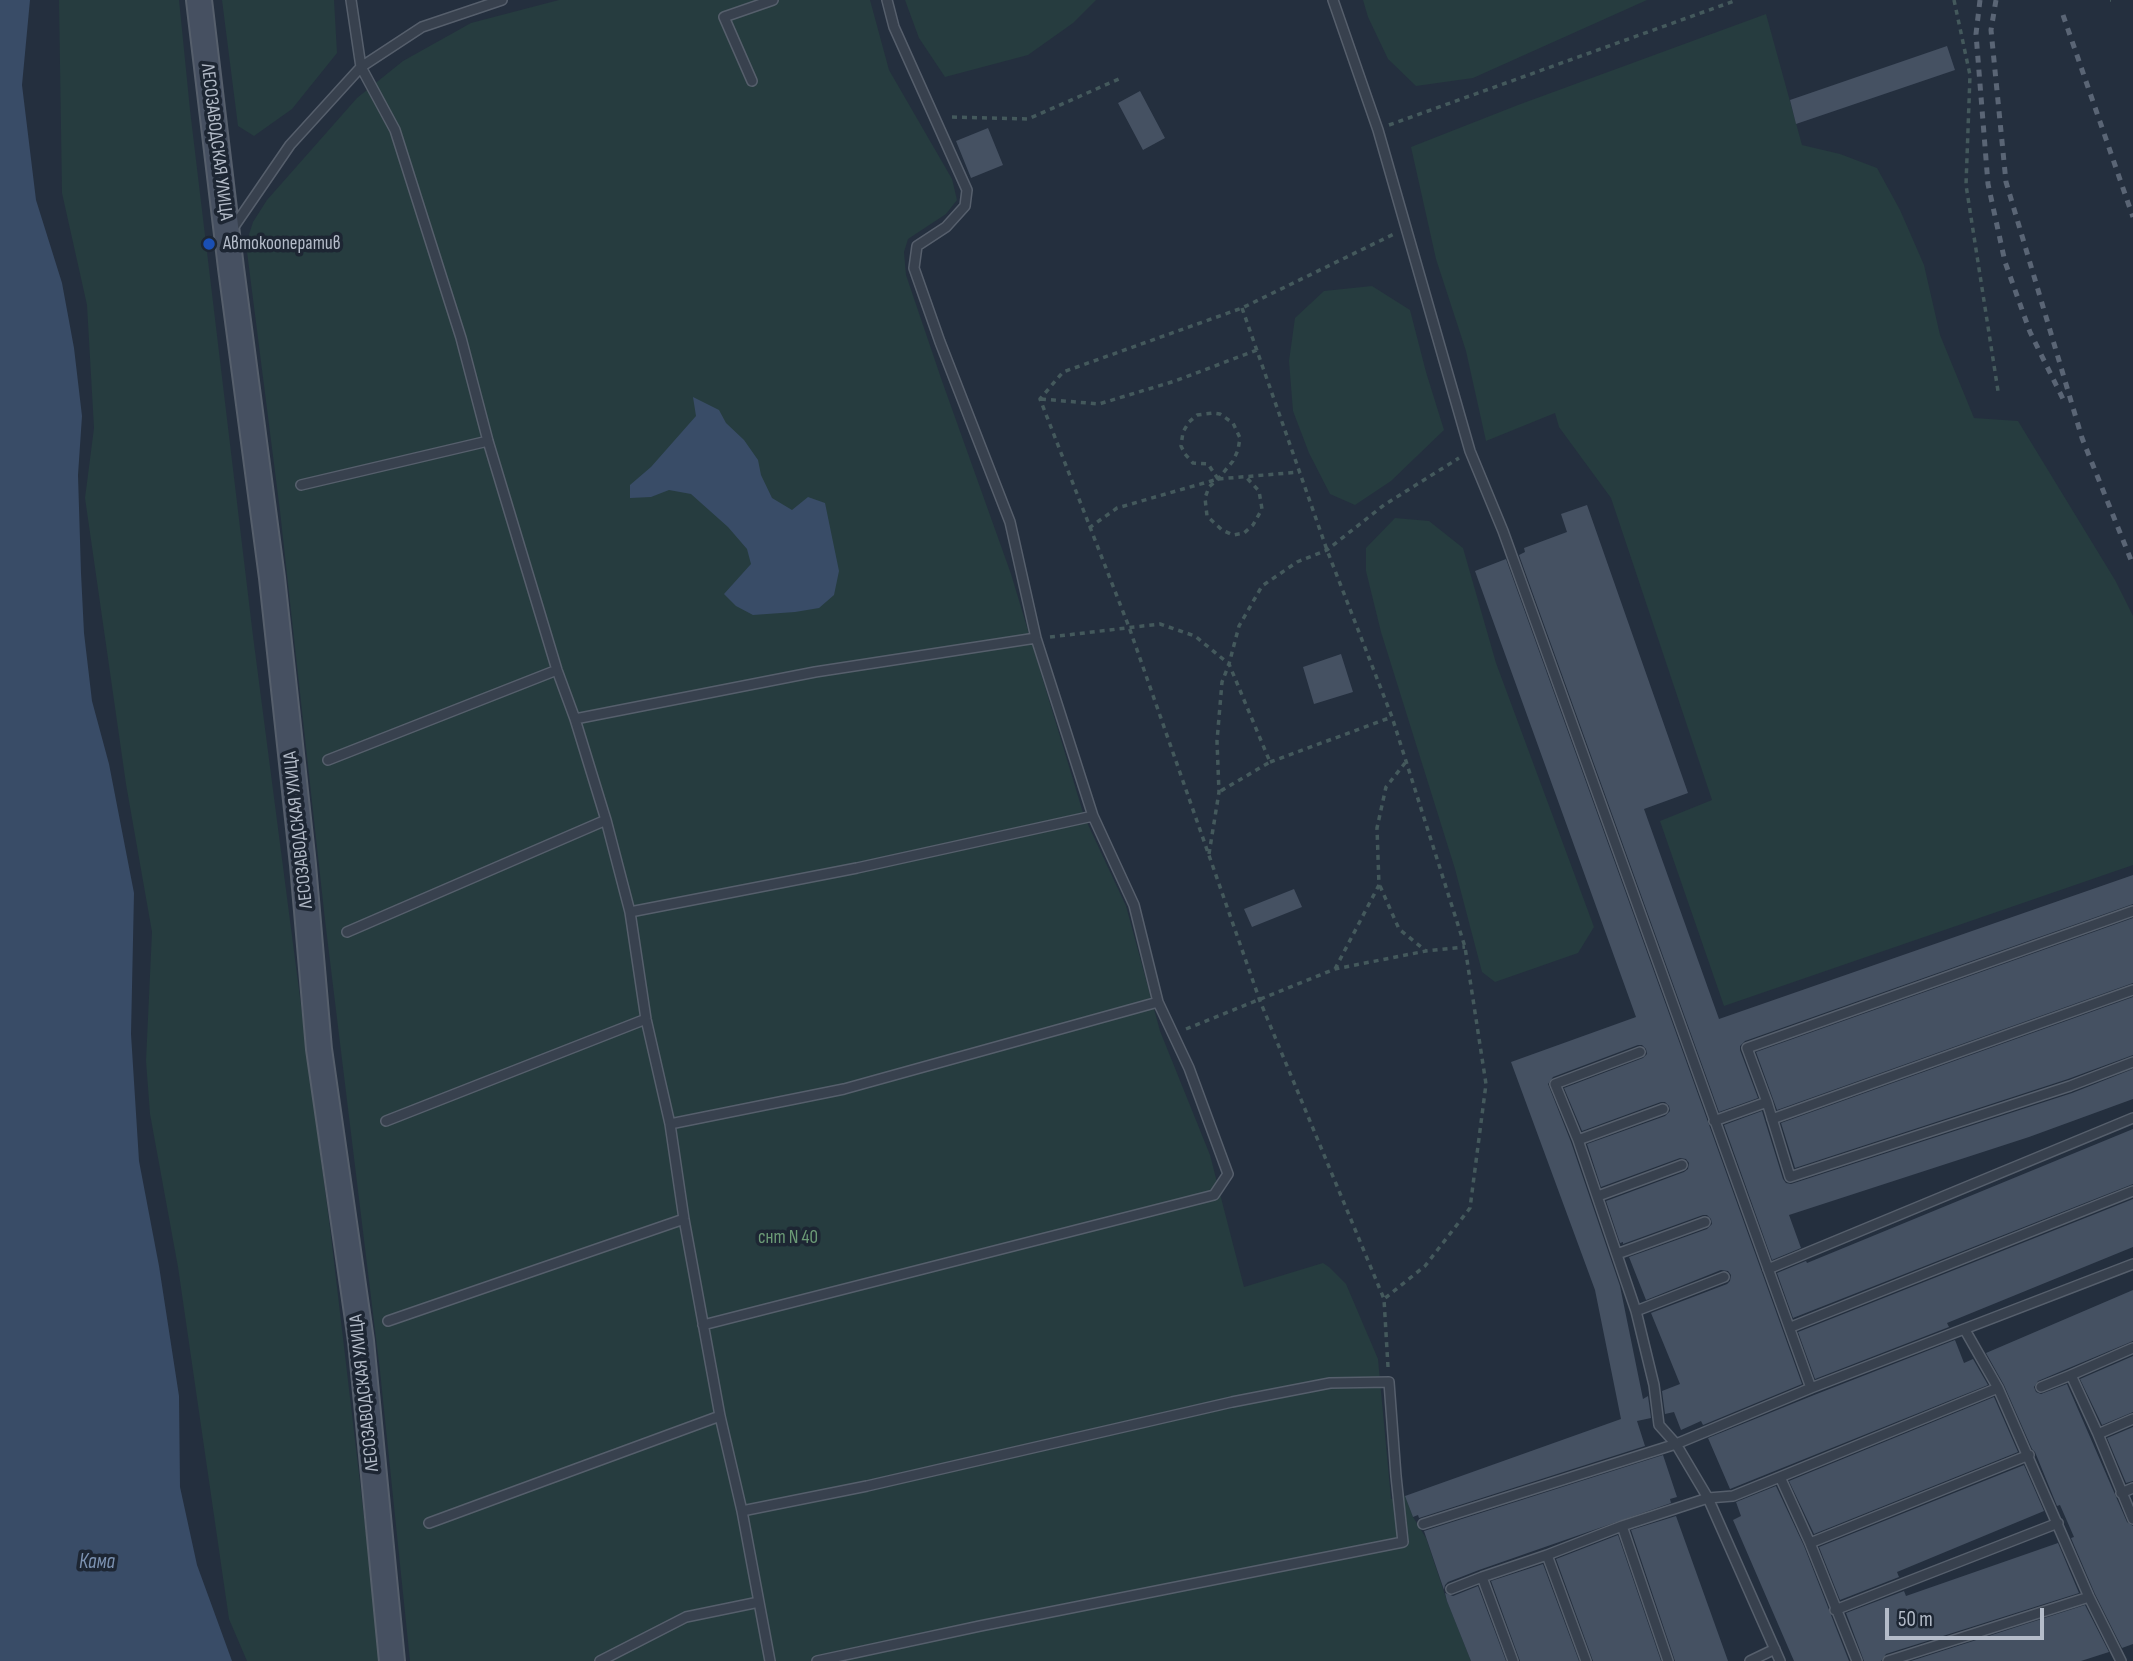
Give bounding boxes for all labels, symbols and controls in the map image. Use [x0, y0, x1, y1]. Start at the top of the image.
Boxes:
street label: ЛЕСОЗАВОДСКАЯ УЛИЦА [195, 62, 237, 222]
place label: Автокооператив [223, 233, 341, 255]
marker: Автокооператив [201, 236, 217, 252]
street label: ЛЕСОЗАВОДСКАЯ УЛИЦА [279, 750, 319, 910]
park label: снт N 40 [758, 1227, 818, 1249]
street label: ЛЕСОЗАВОДСКАЯ УЛИЦА [345, 1313, 385, 1473]
water label: Кама [79, 1550, 115, 1576]
scale bar [1888, 1594, 2047, 1638]
text: 50 m [1898, 1607, 1933, 1632]

